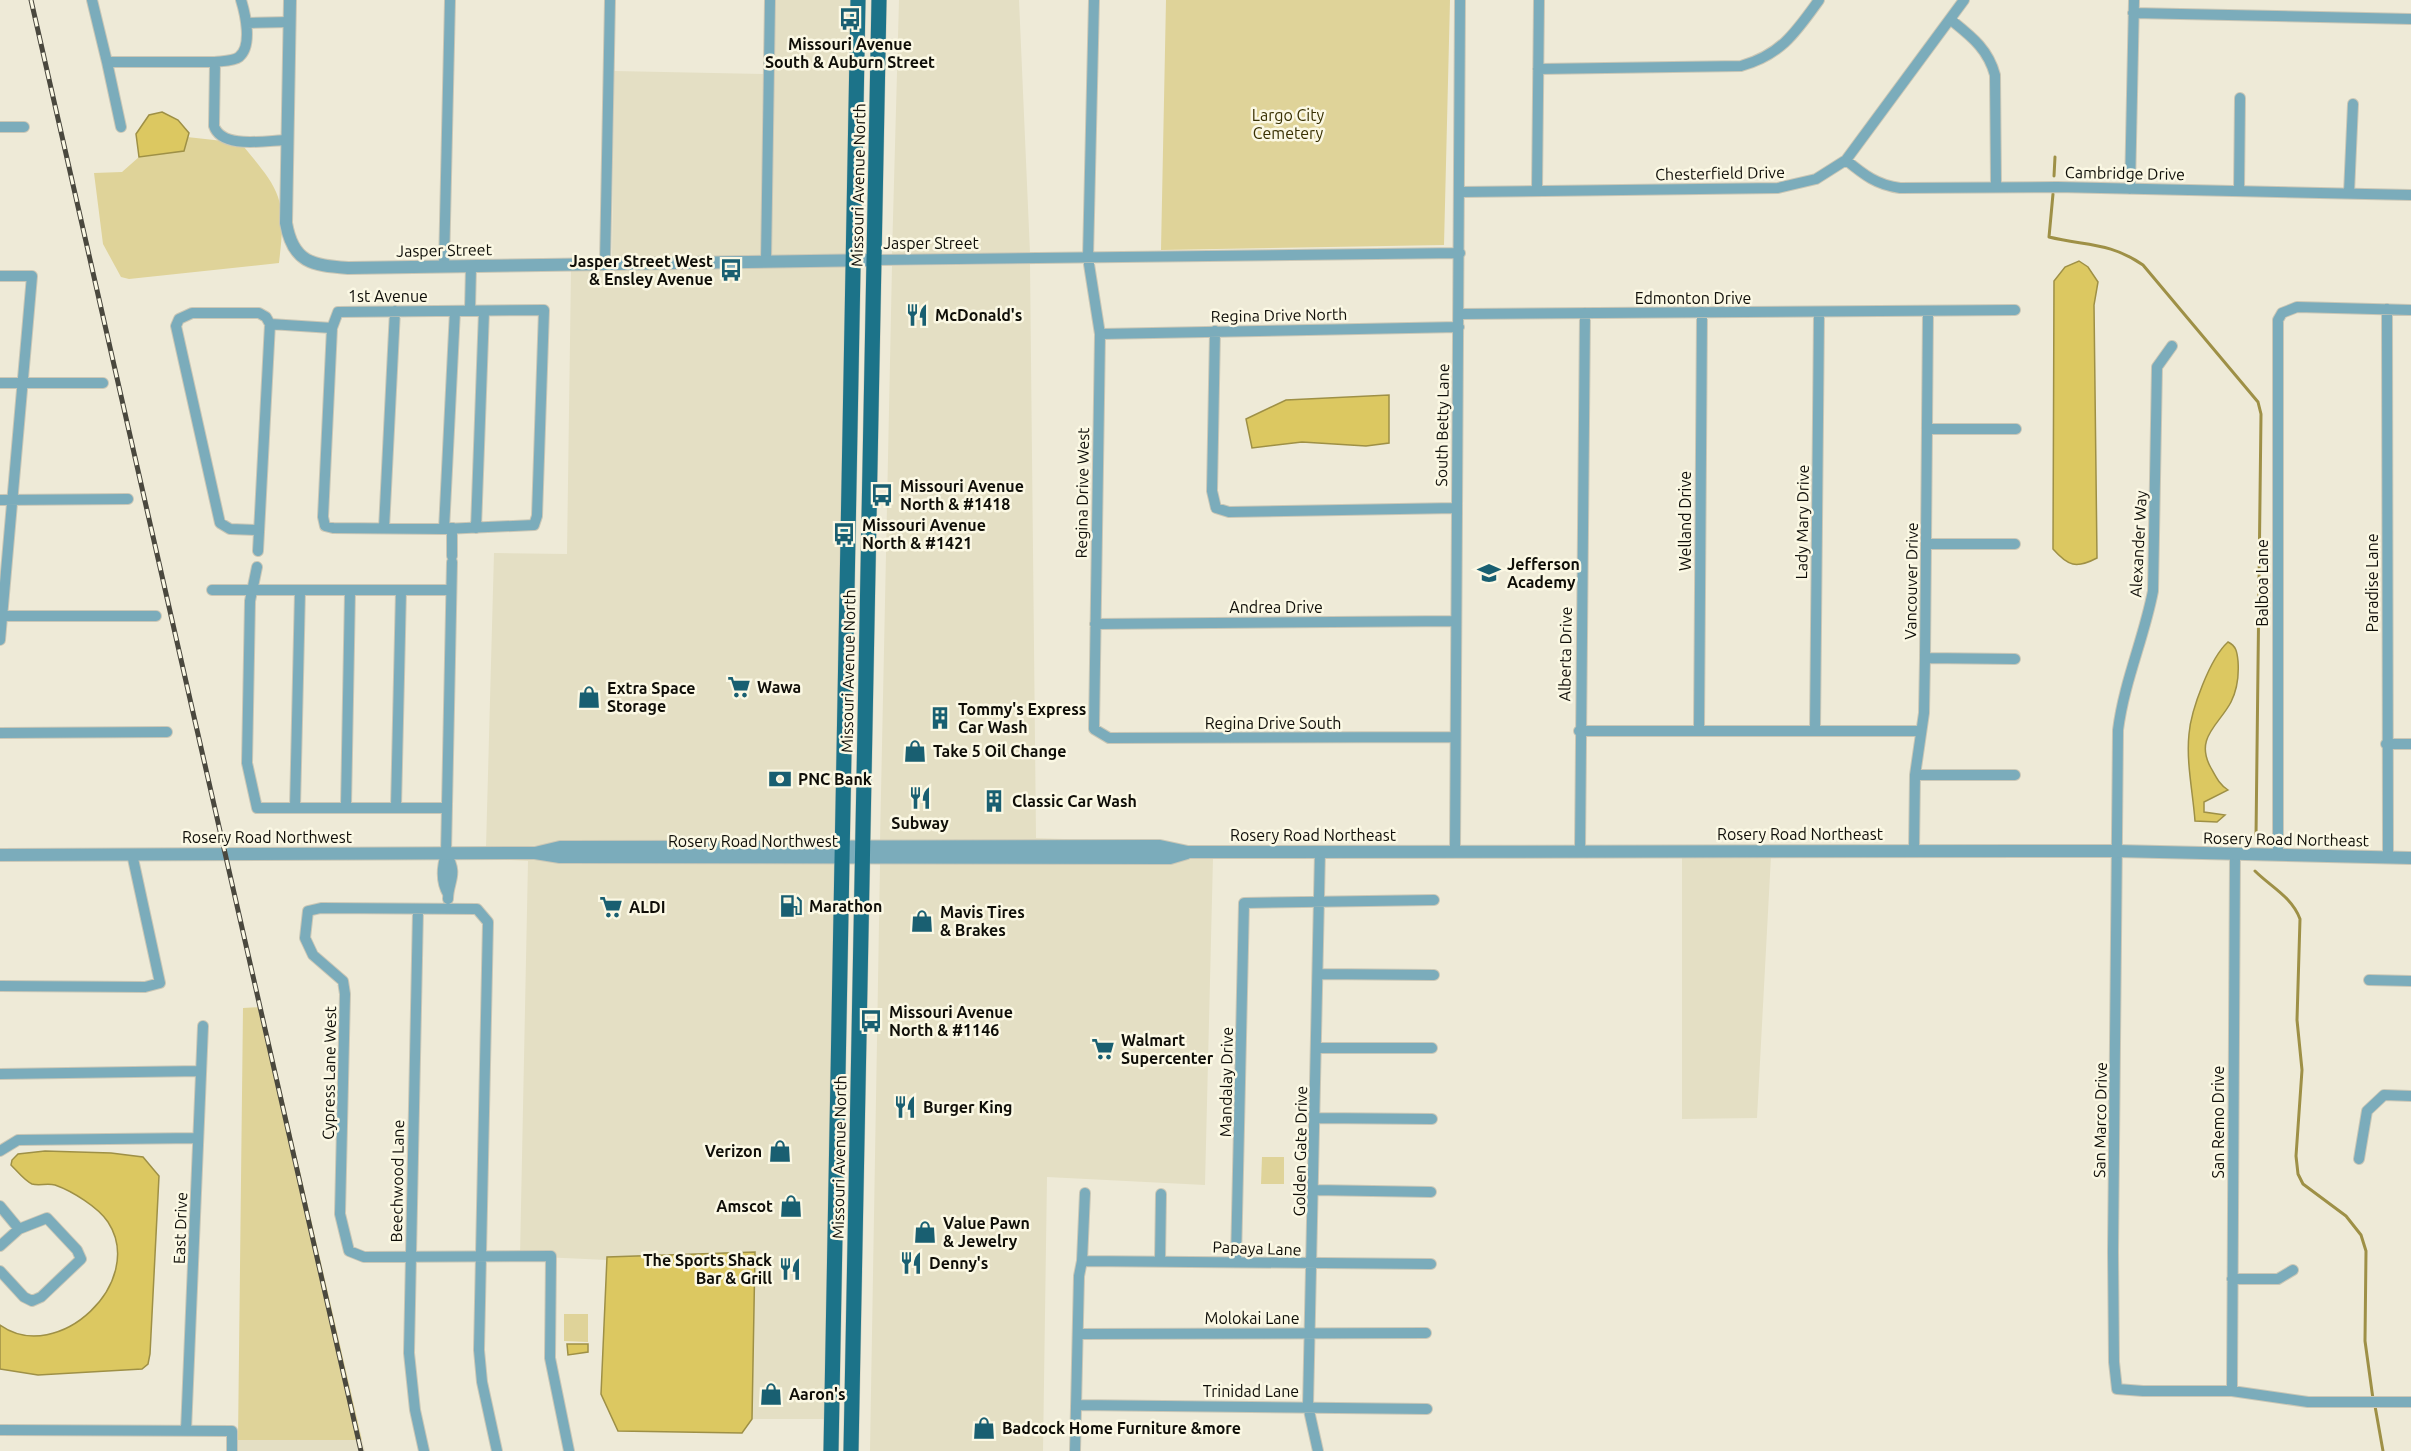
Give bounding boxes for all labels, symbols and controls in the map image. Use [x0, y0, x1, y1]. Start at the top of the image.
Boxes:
bus stop icon: Missouri Avenue South & Auburn Street [837, 6, 863, 32]
place label: Missouri Avenue South & Auburn Street [765, 35, 935, 71]
street label: Missouri Avenue North [848, 103, 868, 267]
park label: Largo City Cemetery [1252, 106, 1324, 142]
street label: Chesterfield Drive [1655, 163, 1785, 183]
street label: Cambridge Drive [2065, 163, 2185, 183]
street label: Jasper Street [883, 234, 980, 252]
street label: Jasper Street [396, 240, 493, 260]
place label: Jasper Street West & Ensley Avenue [569, 252, 713, 288]
bus stop icon: Jasper Street West & Ensley Avenue [718, 257, 744, 283]
street label: 1st Avenue [348, 287, 428, 305]
street label: Edmonton Drive [1635, 289, 1751, 307]
restaurant icon: McDonald's [904, 302, 930, 328]
street label: Regina Drive North [1211, 305, 1347, 325]
place label: McDonald's [935, 306, 1022, 324]
street label: South Betty Lane [1432, 363, 1452, 487]
street label: Regina Drive West [1072, 427, 1092, 559]
street label: Lady Mary Drive [1792, 464, 1812, 580]
street label: Welland Drive [1676, 471, 1694, 571]
place label: Missouri Avenue North & #1418 [900, 477, 1024, 513]
bus stop icon: Missouri Avenue North & #1418 [869, 482, 895, 508]
street label: Alexander Way [2126, 490, 2150, 598]
place label: Missouri Avenue North & #1421 [862, 516, 986, 552]
bus stop icon: Missouri Avenue North & #1421 [831, 521, 857, 547]
street label: Vancouver Drive [1901, 522, 1921, 640]
street label: Paradise Lane [2363, 534, 2381, 632]
street label: Balboa Lane [2253, 539, 2271, 627]
place label: Jefferson Academy [1507, 555, 1580, 591]
school or university icon: Jefferson Academy [1476, 560, 1502, 586]
street label: Missouri Avenue North [838, 589, 858, 753]
street label: Andrea Drive [1229, 598, 1323, 616]
street label: Alberta Drive [1555, 606, 1575, 702]
supermarket icon: Wawa [726, 674, 752, 700]
place label: Wawa [757, 678, 801, 696]
place label: Extra Space Storage [607, 679, 695, 715]
shop icon: Extra Space Storage [576, 684, 602, 710]
place label: Tommy's Express Car Wash [958, 700, 1086, 736]
building icon: Tommy's Express Car Wash [927, 705, 953, 731]
street label: Regina Drive South [1205, 714, 1341, 732]
shop icon: Take 5 Oil Change [902, 738, 928, 764]
place label: Take 5 Oil Change [933, 742, 1066, 760]
bank icon: PNC Bank [767, 766, 793, 792]
place label: PNC Bank [798, 770, 872, 788]
restaurant icon: Subway [907, 785, 933, 811]
building icon: Classic Car Wash [981, 788, 1007, 814]
place label: Classic Car Wash [1012, 792, 1137, 810]
place label: Subway [891, 814, 949, 832]
street label: Rosery Road Northeast [1717, 825, 1884, 843]
street label: Rosery Road Northeast [1230, 826, 1397, 844]
street label: Rosery Road Northwest [182, 828, 353, 846]
street label: Rosery Road Northeast [2203, 829, 2370, 849]
street label: Rosery Road Northwest [668, 832, 839, 850]
fuel station icon: Marathon [778, 893, 804, 919]
supermarket icon: ALDI [598, 894, 624, 920]
place label: Marathon [809, 897, 882, 915]
place label: ALDI [629, 898, 666, 916]
place label: Mavis Tires & Brakes [940, 903, 1025, 939]
shop icon: Mavis Tires & Brakes [909, 908, 935, 934]
place label: Missouri Avenue North & #1146 [889, 1003, 1013, 1039]
street label: Cypress Lane West [319, 1005, 339, 1140]
bus stop icon: Missouri Avenue North & #1146 [858, 1008, 884, 1034]
street label: Mandalay Drive [1216, 1027, 1236, 1137]
place label: Walmart Supercenter [1121, 1031, 1214, 1067]
supermarket icon: Walmart Supercenter [1090, 1036, 1116, 1062]
street label: San Marco Drive [2090, 1062, 2110, 1178]
street label: San Remo Drive [2209, 1066, 2227, 1178]
street label: Missouri Avenue North [829, 1075, 849, 1239]
street label: Golden Gate Drive [1290, 1086, 1310, 1216]
restaurant icon: Burger King [892, 1094, 918, 1120]
place label: Burger King [923, 1098, 1013, 1116]
street label: Beechwood Lane [387, 1119, 407, 1243]
shop icon: Verizon [767, 1138, 793, 1164]
place label: Verizon [705, 1142, 762, 1160]
street label: East Drive [170, 1192, 190, 1264]
shop icon: Amscot [778, 1193, 804, 1219]
place label: Amscot [716, 1197, 773, 1215]
place label: Value Pawn & Jewelry [943, 1214, 1030, 1250]
shop icon: Value Pawn & Jewelry [912, 1219, 938, 1245]
street label: Papaya Lane [1212, 1237, 1302, 1259]
restaurant icon: Denny's [898, 1250, 924, 1276]
place label: The Sports Shack Bar & Grill [643, 1251, 772, 1287]
place label: Denny's [929, 1254, 988, 1272]
restaurant icon: The Sports Shack Bar & Grill [777, 1256, 803, 1282]
street label: Molokai Lane [1204, 1309, 1300, 1327]
shop icon: Aaron's [758, 1381, 784, 1407]
street label: Trinidad Lane [1203, 1382, 1299, 1400]
place label: Aaron's [789, 1385, 845, 1403]
shop icon: Badcock Home Furniture &more [971, 1415, 997, 1441]
place label: Badcock Home Furniture &more [1002, 1419, 1241, 1437]

